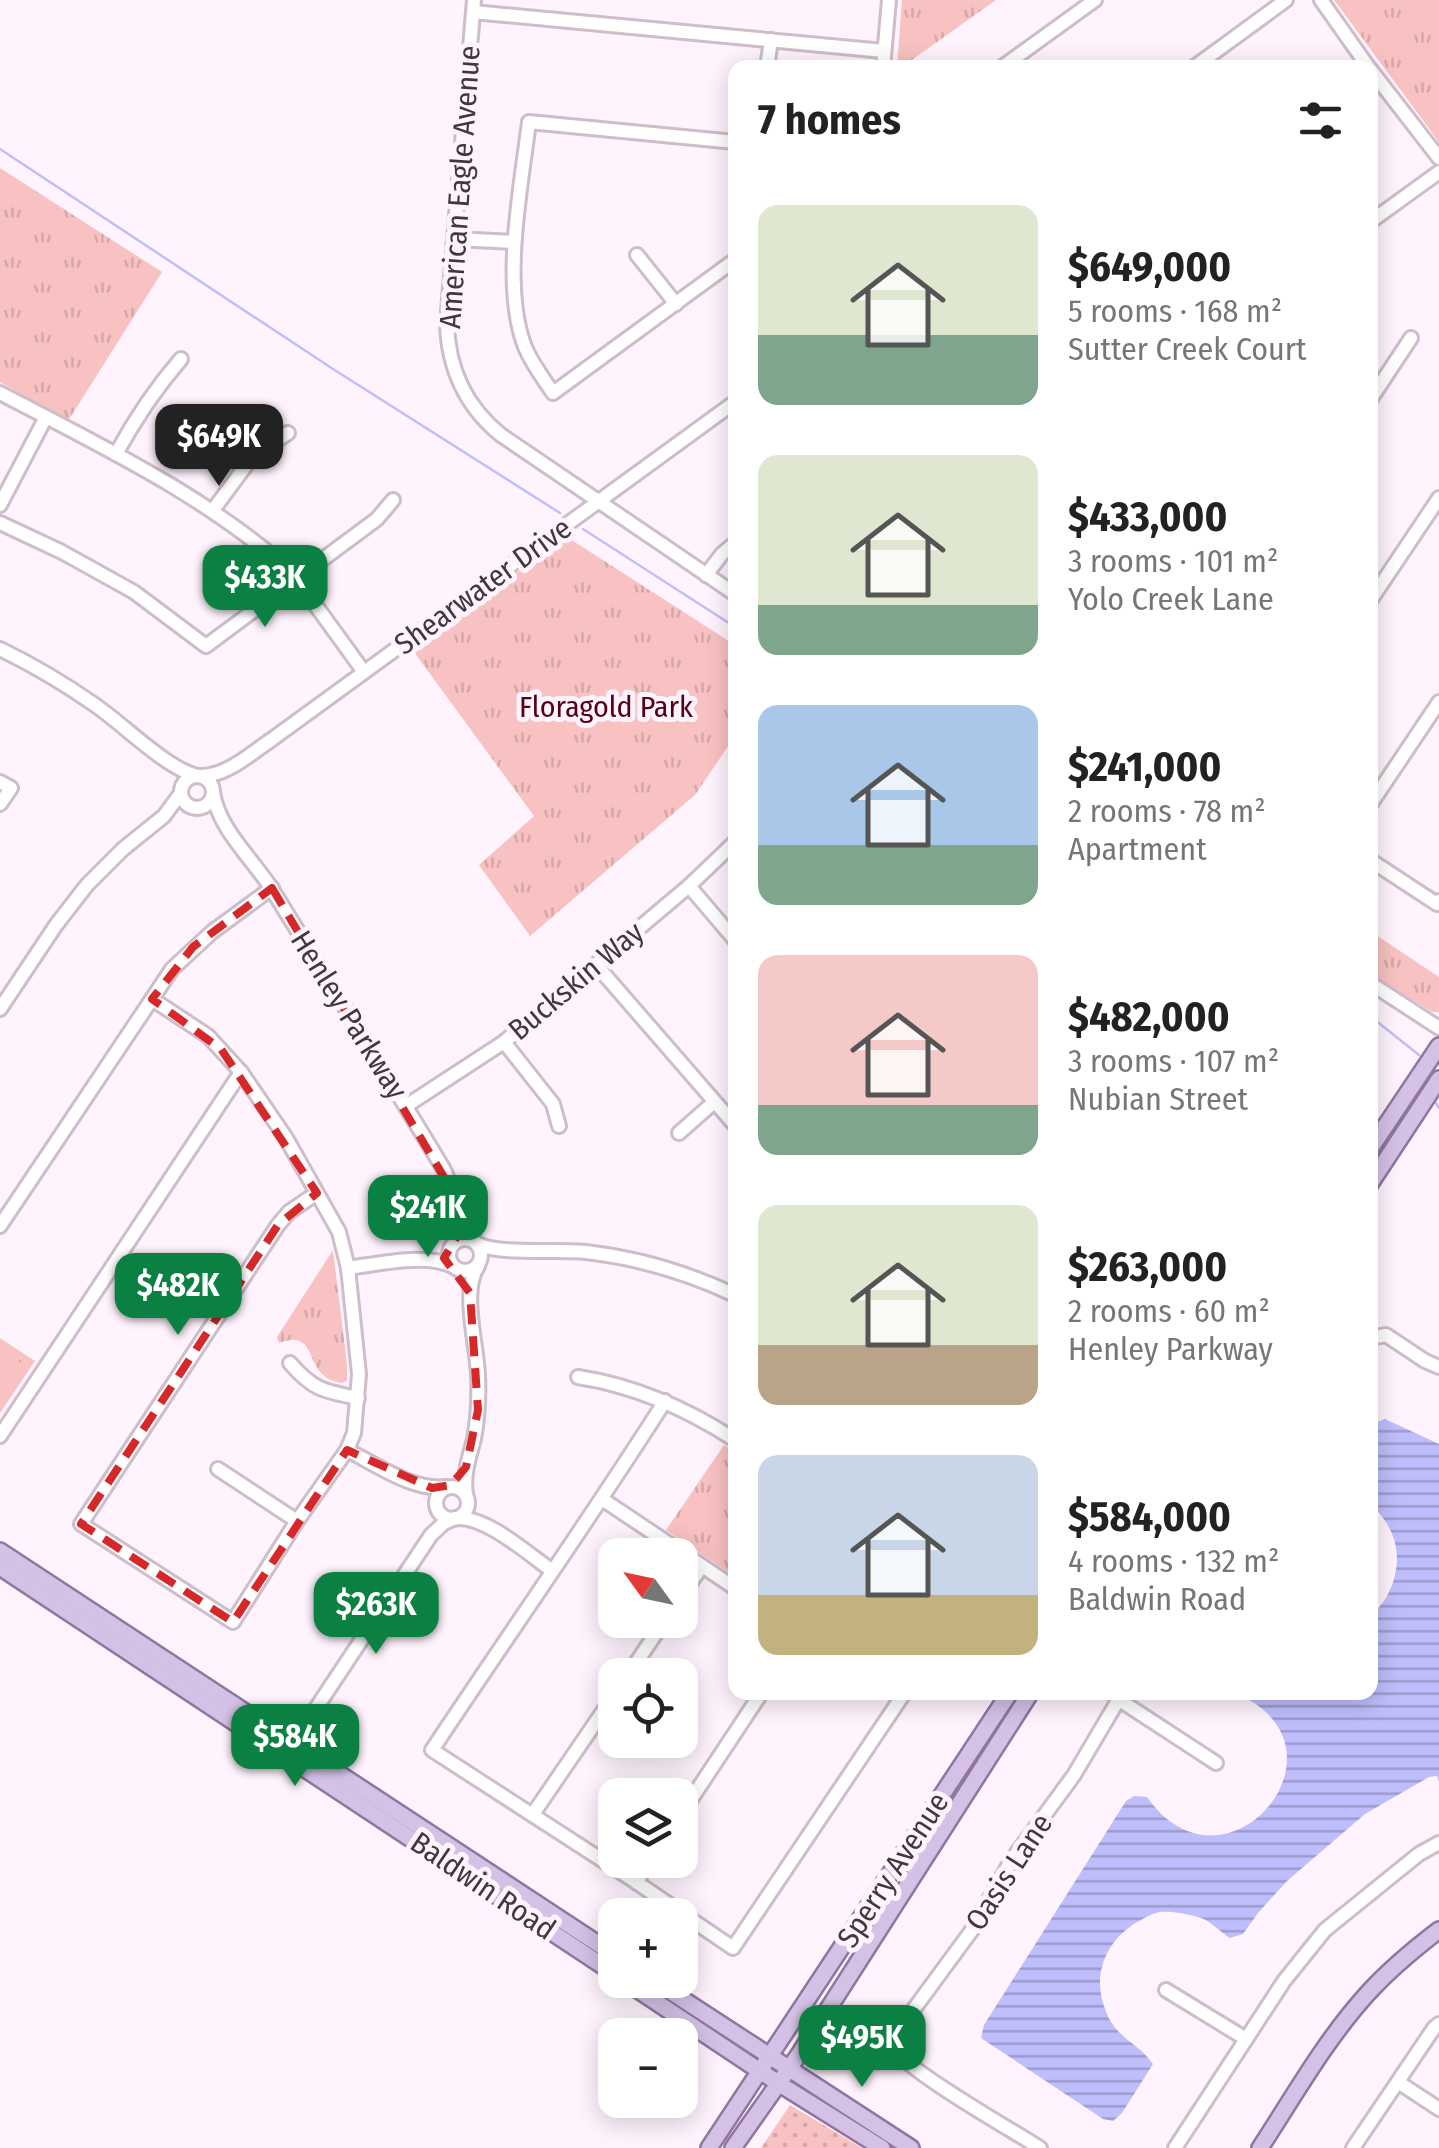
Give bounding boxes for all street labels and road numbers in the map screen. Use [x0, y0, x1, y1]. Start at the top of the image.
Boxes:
street label: American Eagle Avenue [432, 44, 488, 330]
street label: Shearwater Drive [388, 510, 578, 662]
street label: Buckskin Way [501, 914, 651, 1048]
street label: Henley Parkway [283, 924, 415, 1106]
street label: Sperry Avenue [830, 1786, 956, 1954]
street label: Oasis Lane [958, 1807, 1060, 1937]
street label: Baldwin Road [404, 1824, 562, 1948]

